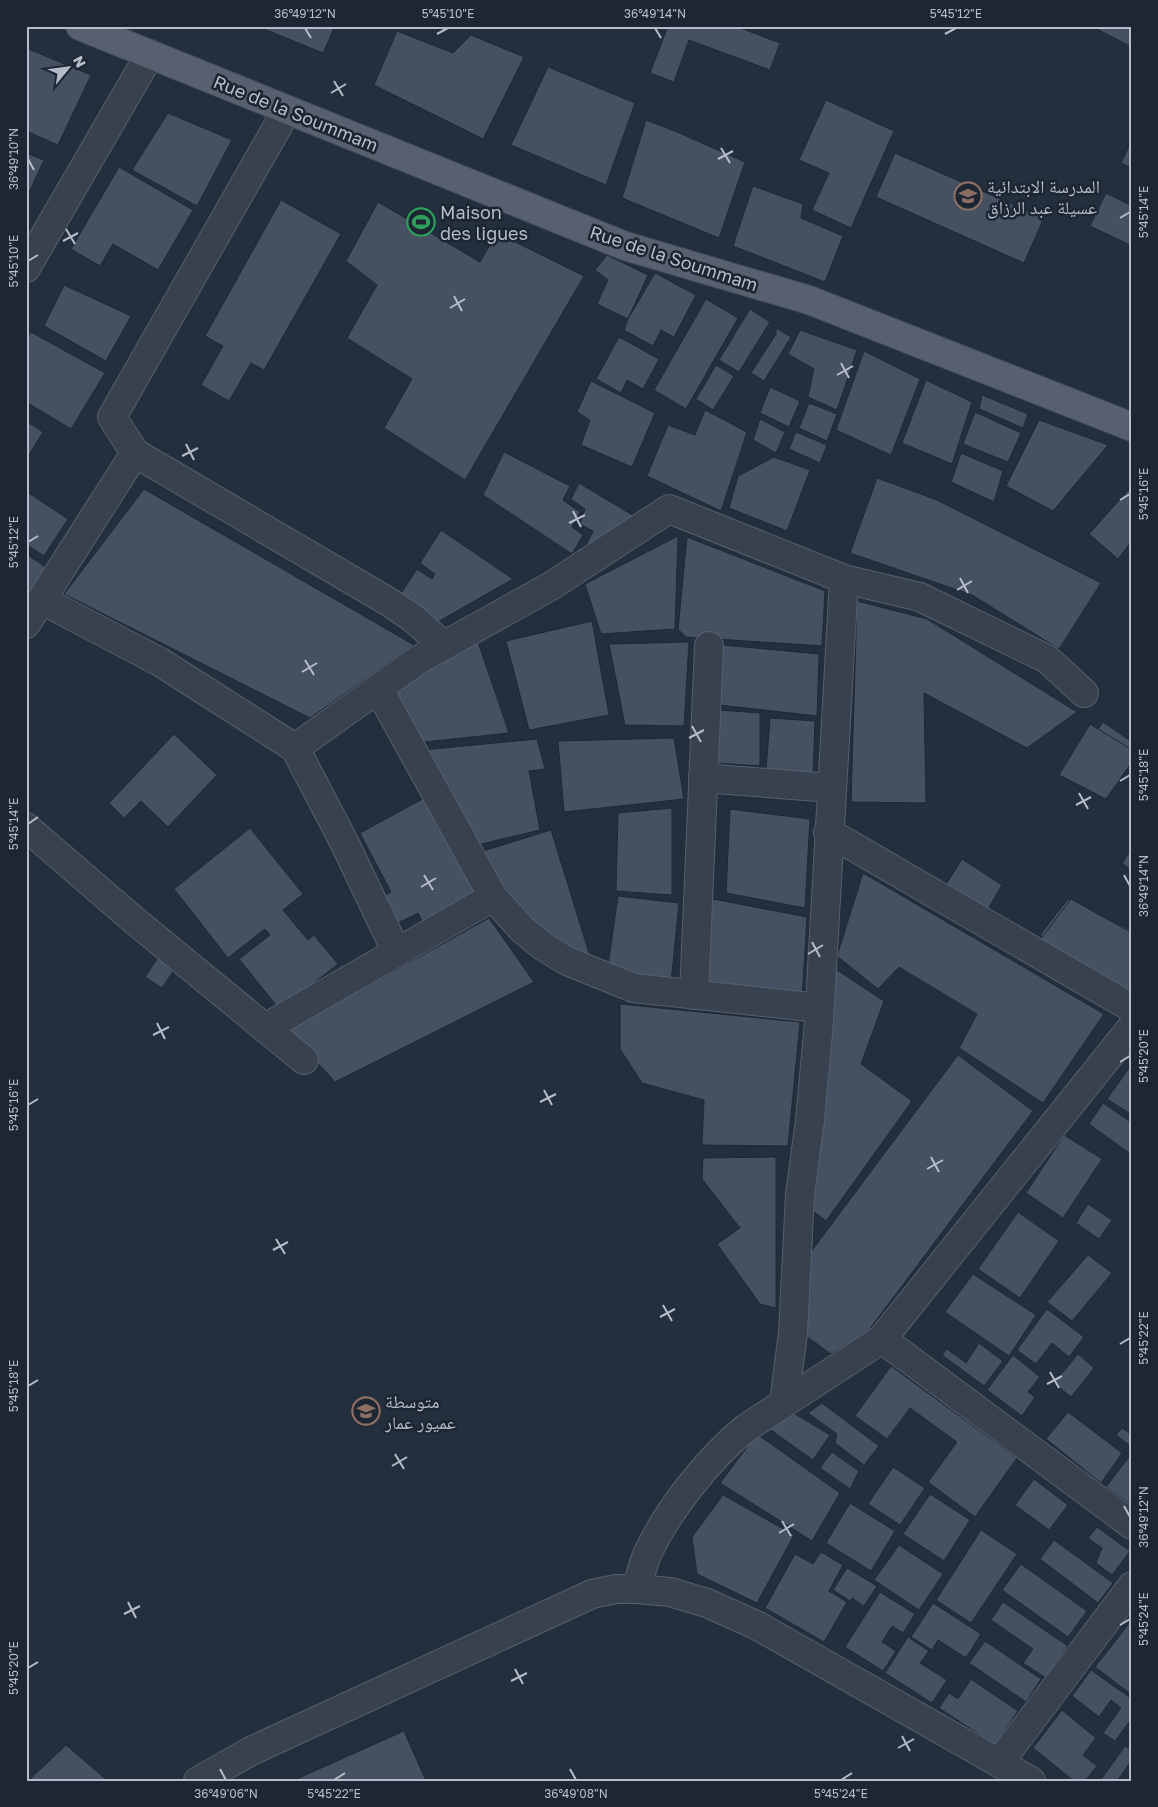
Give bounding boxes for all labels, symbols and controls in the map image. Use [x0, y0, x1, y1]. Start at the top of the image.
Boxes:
text: 36°49'12"N [274, 6, 336, 21]
text: 5°45'10"E [422, 6, 474, 21]
text: 36°49'14"N [624, 6, 686, 21]
text: 5°45'12"E [930, 6, 982, 21]
north arrow [42, 42, 92, 92]
text: N [70, 53, 90, 70]
street label: Rue de la Soummam [211, 70, 381, 156]
text: 36°49'10"N [6, 128, 21, 190]
place label: المدرسة الابتدائية عسيلة عبد الرزاق [987, 175, 1100, 219]
school or university icon: المدرسة الابتدائية عسيلة عبد الرزاق [953, 181, 983, 211]
text: 5°45'14"E [1136, 186, 1151, 238]
place label: Maison des ligues [440, 201, 528, 244]
sports icon: Maison des ligues [406, 207, 436, 237]
street label: Rue de la Soummam [587, 220, 761, 296]
text: 5°45'10"E [6, 235, 21, 287]
text: 5°45'16"E [1136, 468, 1151, 520]
text: 5°45'12"E [6, 516, 21, 568]
text: 5°45'18"E [1136, 749, 1151, 801]
text: 5°45'14"E [6, 798, 21, 850]
text: 36°49'14"N [1136, 855, 1151, 917]
text: 5°45'20"E [1136, 1029, 1151, 1083]
text: 5°45'16"E [6, 1079, 21, 1131]
text: 5°45'22"E [1136, 1311, 1151, 1365]
text: 5°45'18"E [6, 1360, 21, 1412]
place label: متوسطة عميور عمار [384, 1390, 456, 1433]
school or university icon: متوسطة عميور عمار [351, 1396, 381, 1426]
text: 36°49'12"N [1136, 1486, 1151, 1548]
text: 5°45'24"E [1136, 1592, 1151, 1646]
text: 5°45'20"E [6, 1641, 21, 1695]
text: 36°49'06"N [194, 1786, 258, 1801]
text: 5°45'22"E [307, 1786, 361, 1801]
text: 36°49'08"N [544, 1786, 608, 1801]
text: 5°45'24"E [814, 1786, 868, 1801]

